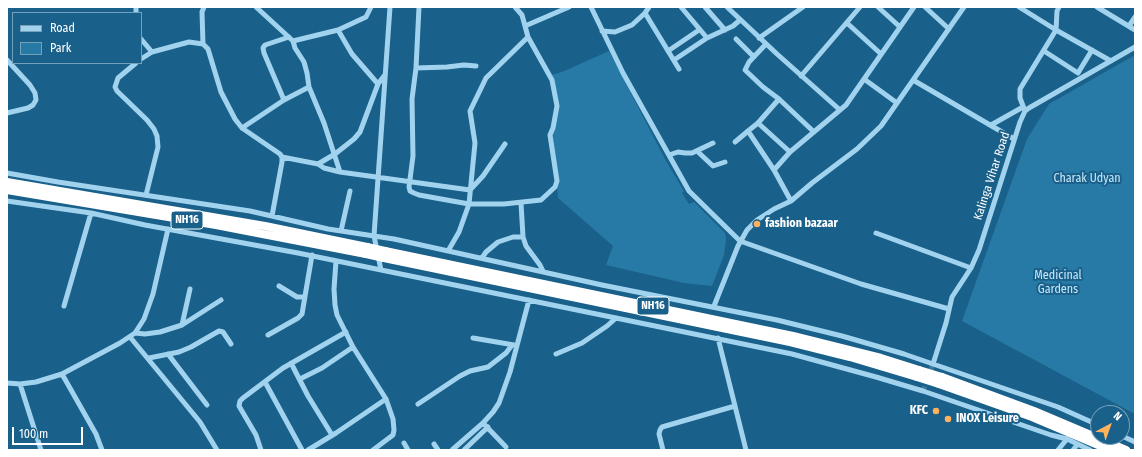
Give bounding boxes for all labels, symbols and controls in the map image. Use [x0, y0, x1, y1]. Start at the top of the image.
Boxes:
legend [12, 12, 142, 64]
text: Road [50, 21, 75, 35]
text: Park [50, 41, 71, 55]
street label: Kalinga Vihar Road [971, 130, 1013, 222]
park label: Charak Udyan [1053, 172, 1121, 186]
road number: NH16 [171, 211, 203, 229]
place label: fashion bazaar [765, 217, 838, 231]
marker: fashion bazaar [752, 219, 762, 229]
park label: Medicinal Gardens [1034, 269, 1082, 297]
road number: NH16 [637, 297, 669, 315]
place label: KFC [910, 404, 928, 418]
north arrow [1090, 405, 1130, 445]
marker: KFC [931, 406, 941, 416]
text: N [1111, 409, 1124, 423]
place label: INOX Leisure [956, 412, 1019, 426]
marker: INOX Leisure [943, 414, 953, 424]
scale bar [14, 419, 85, 445]
text: 100 m [19, 427, 48, 441]

